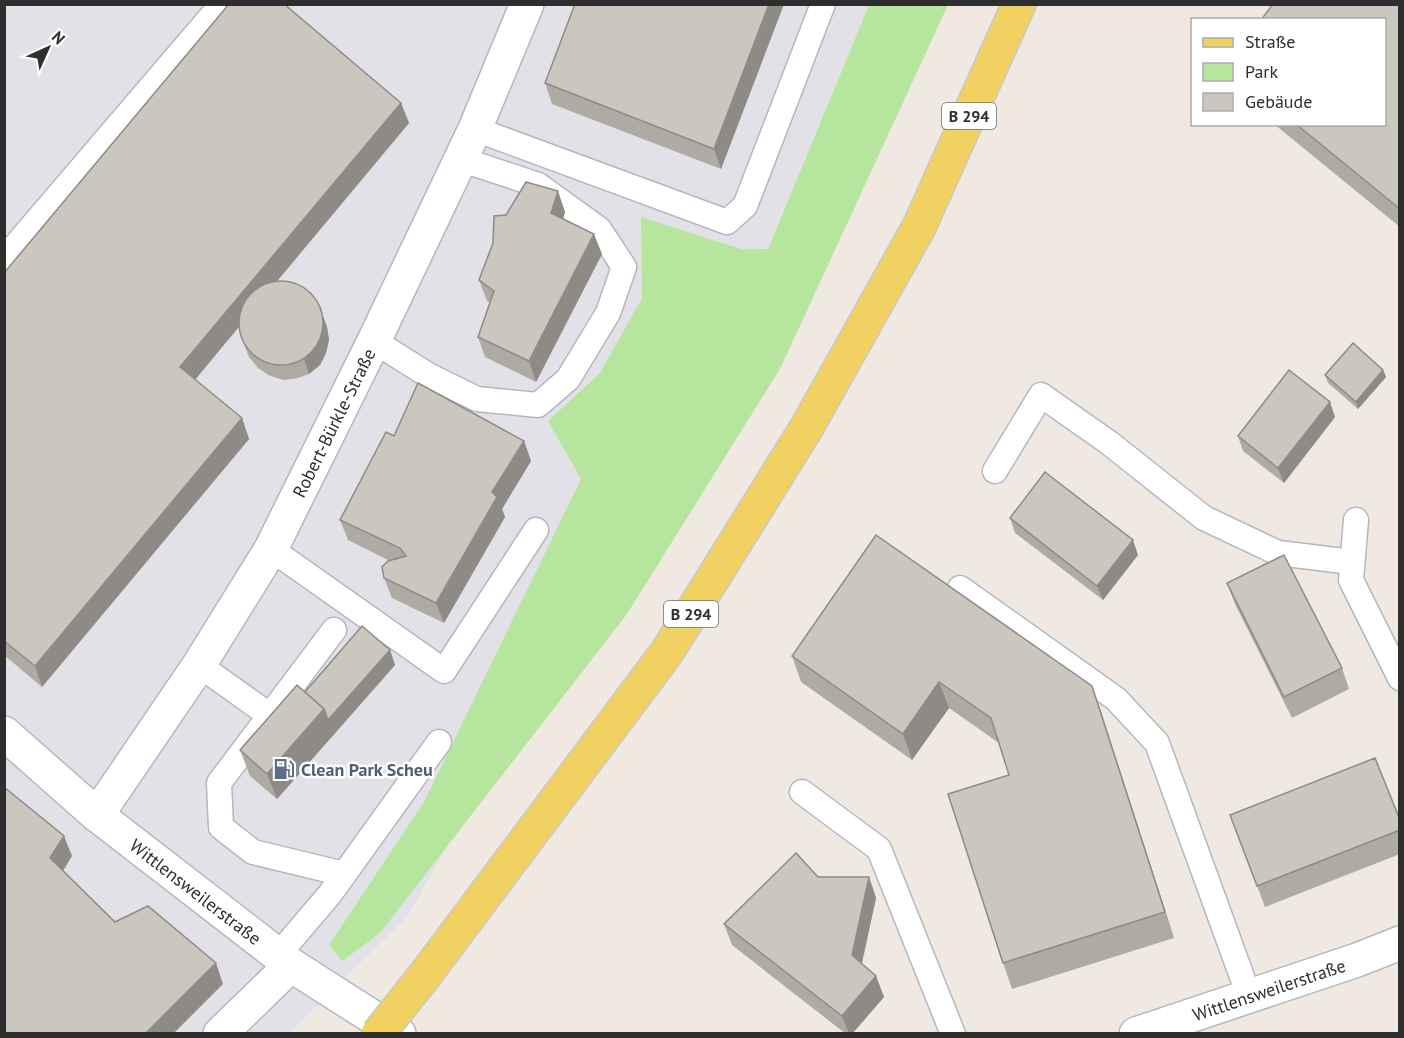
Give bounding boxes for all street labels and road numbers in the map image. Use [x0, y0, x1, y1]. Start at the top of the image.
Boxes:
road number: B 294 [942, 103, 996, 129]
street label: Robert-Bürkle-Straße [287, 344, 380, 501]
road number: B 294 [664, 601, 718, 627]
street label: Wittlensweilerstraße [126, 833, 266, 949]
street label: Wittlensweilerstraße [1189, 953, 1348, 1026]

